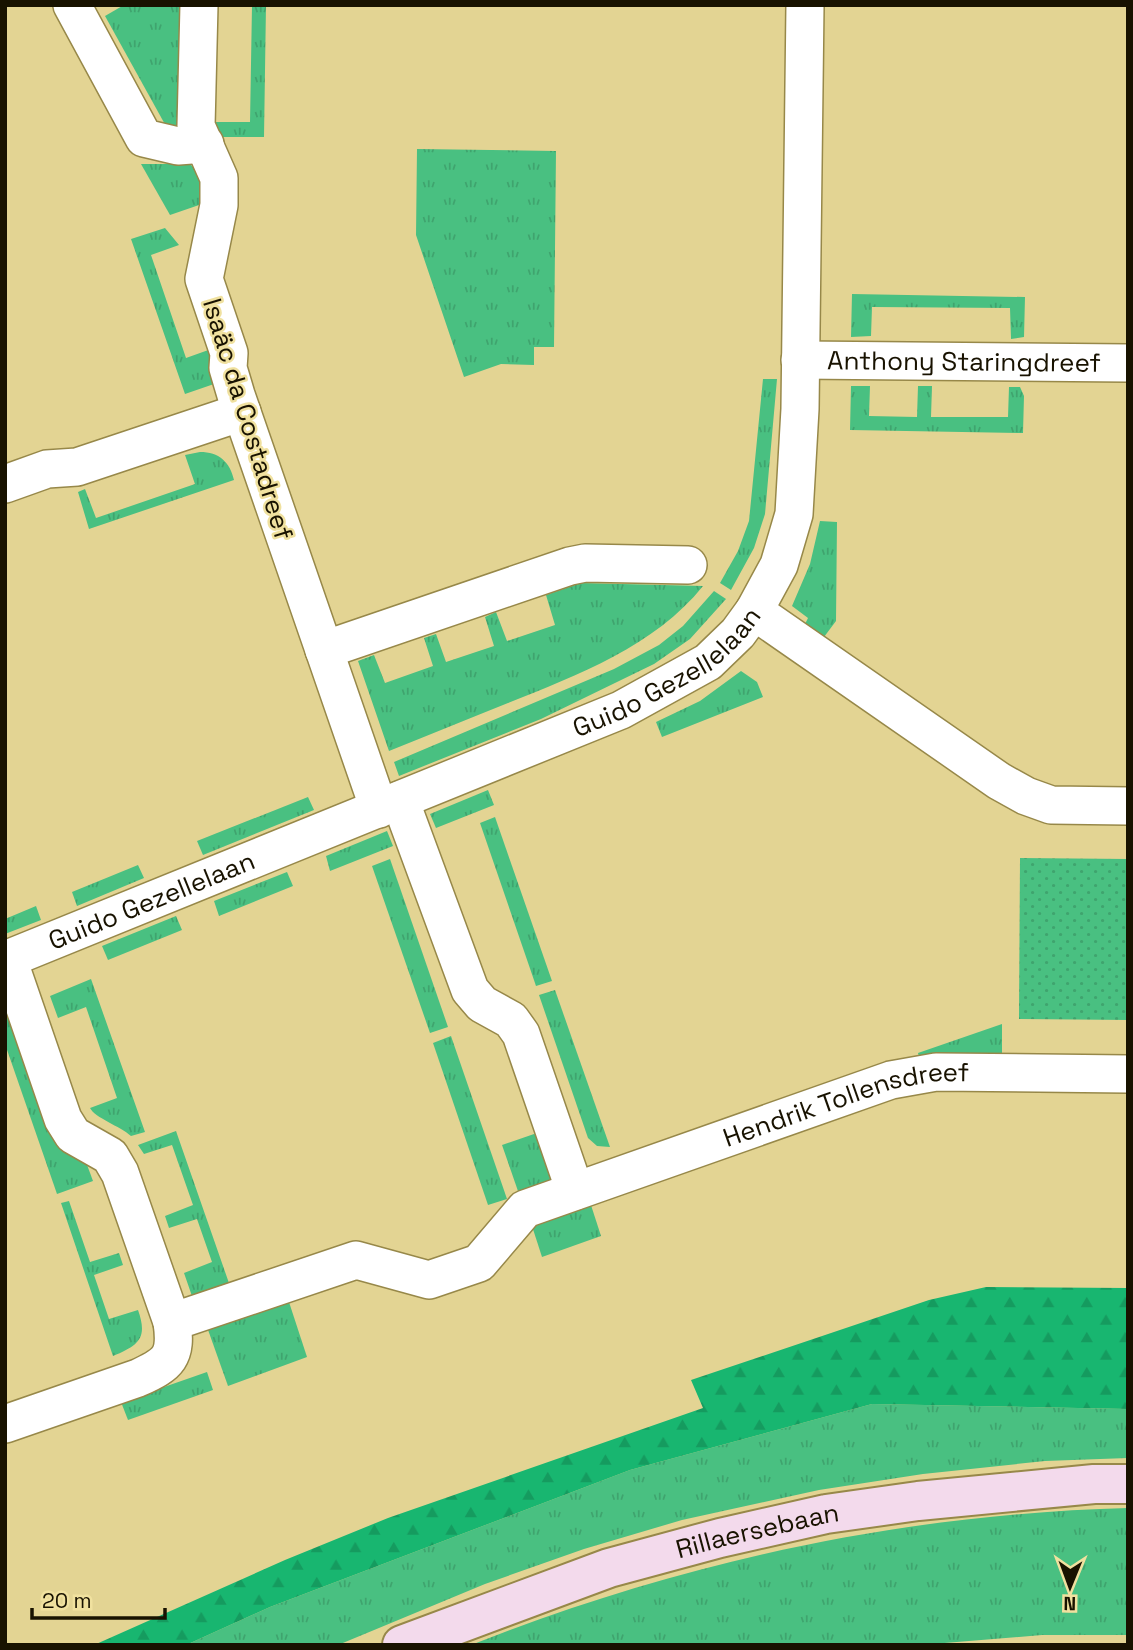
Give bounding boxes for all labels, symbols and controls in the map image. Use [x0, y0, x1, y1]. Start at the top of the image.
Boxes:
street label: Isaäc da Costadreef [195, 294, 301, 544]
street label: Anthony Staringdreef [827, 343, 1101, 380]
street label: Guido Gezellelaan [568, 600, 768, 745]
street label: Guido Gezellelaan [43, 843, 260, 958]
street label: Hendrik Tollensdreef [718, 1054, 969, 1155]
street label: Rillaersebaan [672, 1495, 841, 1566]
north arrow [1035, 1552, 1105, 1622]
scale bar [32, 1576, 164, 1620]
text: 20 m [42, 1587, 92, 1614]
text: N [1063, 1591, 1076, 1616]

